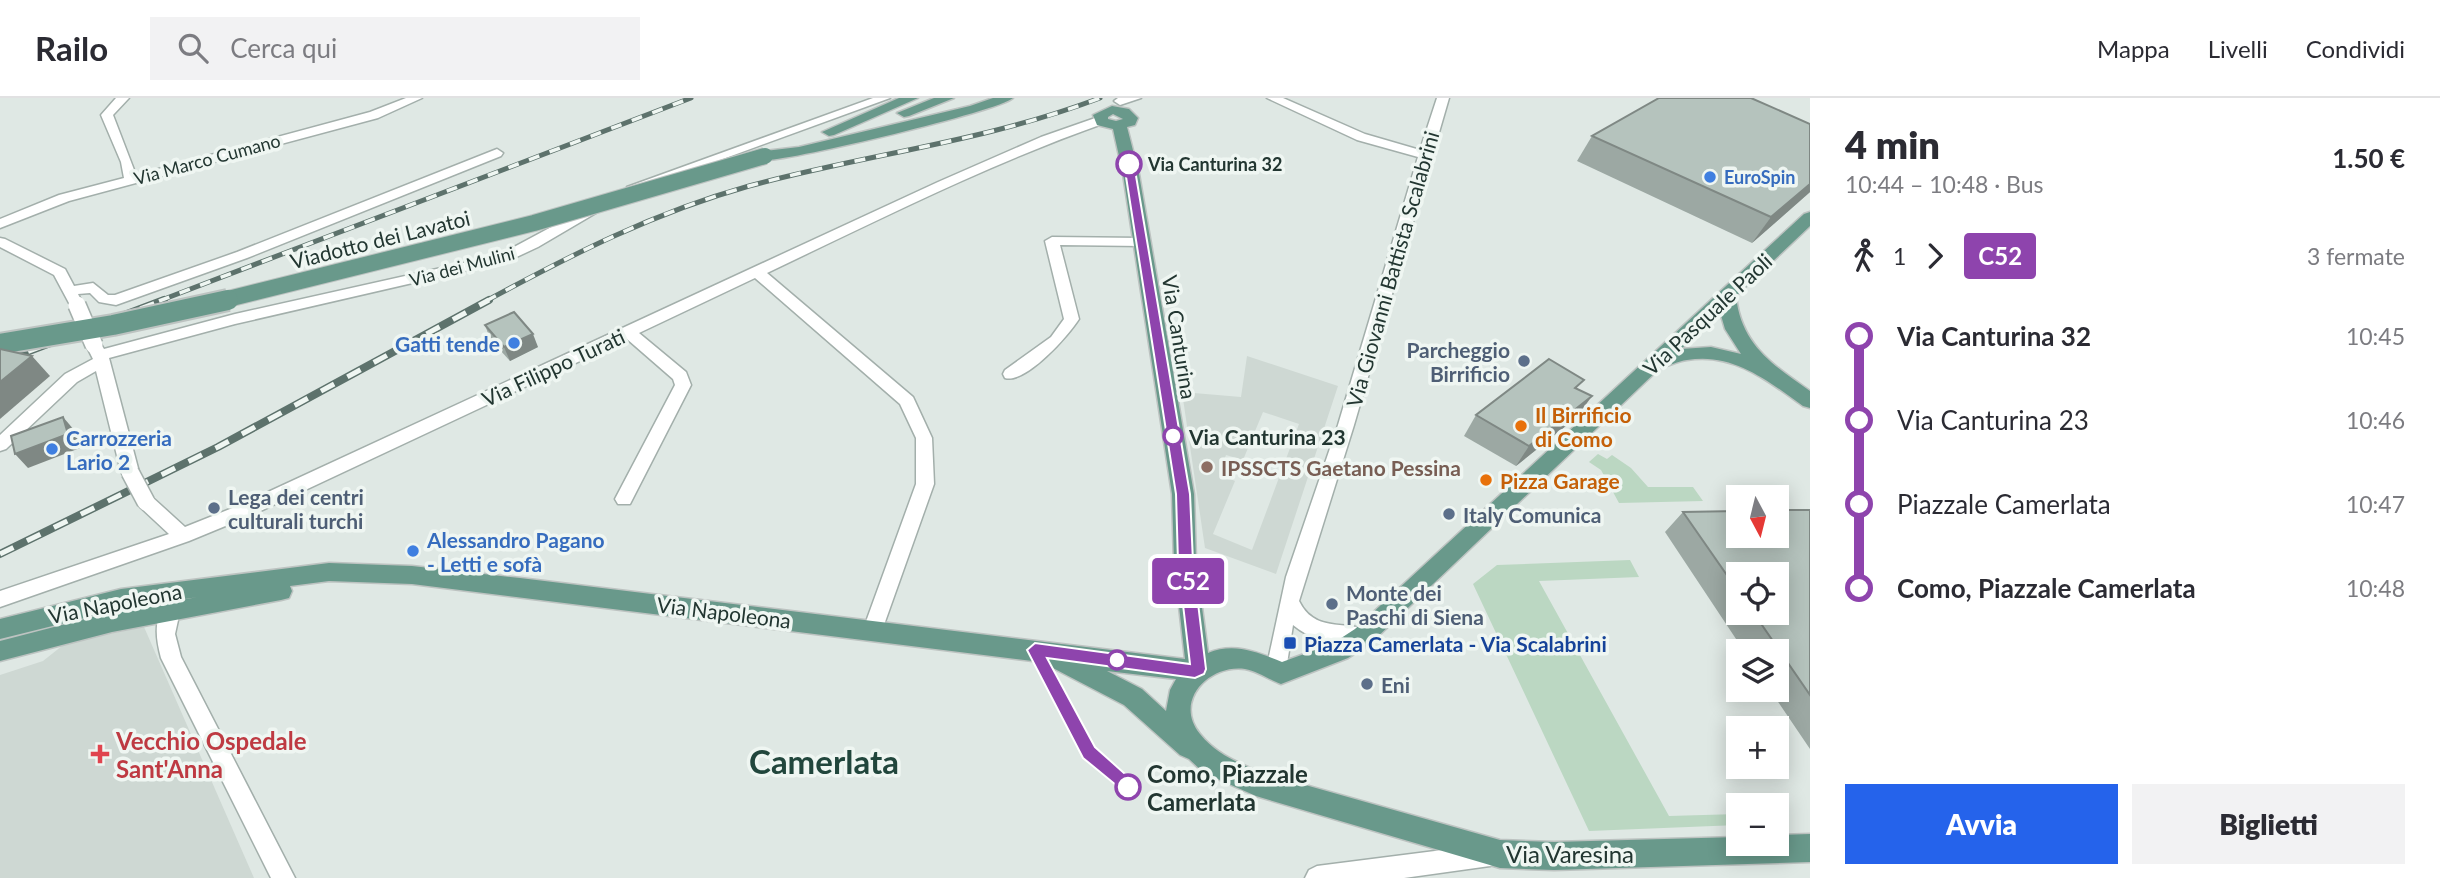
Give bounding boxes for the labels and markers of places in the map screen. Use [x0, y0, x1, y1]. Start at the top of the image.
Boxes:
marker: Via Canturina 32 [1116, 151, 1142, 177]
place label: Via Canturina 32 [1147, 153, 1282, 175]
place label: EuroSpin [1724, 166, 1795, 188]
marker: EuroSpin [1702, 169, 1718, 185]
place label: Gatti tende [395, 331, 500, 356]
marker: Gatti tende [506, 335, 522, 351]
place label: Parcheggio Birrificio [1406, 337, 1510, 386]
marker: Parcheggio Birrificio [1516, 353, 1532, 369]
place label: Il Birrificio di Como [1535, 402, 1632, 451]
marker: Il Birrificio di Como [1513, 418, 1529, 434]
place label: Via Canturina 23 [1188, 424, 1346, 449]
place label: Carrozzeria Lario 2 [66, 425, 172, 474]
marker: Via Canturina 23 [1163, 426, 1183, 446]
marker: Carrozzeria Lario 2 [44, 441, 60, 457]
place label: IPSSCTS Gaetano Pessina [1221, 455, 1461, 480]
marker: IPSSCTS Gaetano Pessina [1199, 459, 1215, 475]
place label: Pizza Garage [1500, 468, 1620, 493]
marker: Pizza Garage [1478, 472, 1494, 488]
place label: Lega dei centri culturali turchi [228, 484, 364, 533]
marker: Lega dei centri culturali turchi [206, 500, 222, 516]
place label: Italy Comunica [1463, 502, 1601, 527]
marker: Italy Comunica [1441, 506, 1457, 522]
place label: Alessandro Pagano - Letti e sofà [426, 527, 605, 576]
marker: Alessandro Pagano - Letti e sofà [405, 543, 421, 559]
place label: Monte dei Paschi di Siena [1346, 580, 1484, 629]
marker: Monte dei Paschi di Siena [1324, 596, 1340, 612]
place label: Piazza Camerlata - Via Scalabrini [1304, 631, 1607, 656]
marker: Piazza Camerlata - Via Scalabrini [1282, 635, 1298, 651]
unlabelled marker [1107, 650, 1127, 670]
place label: Eni [1381, 672, 1410, 697]
marker: Eni [1359, 676, 1375, 692]
place label: Vecchio Ospedale Sant'Anna [115, 726, 307, 783]
marker: Vecchio Ospedale Sant'Anna [90, 744, 110, 764]
place label: Como, Piazzale Camerlata [1147, 759, 1308, 816]
marker: Como, Piazzale Camerlata [1115, 774, 1141, 800]

